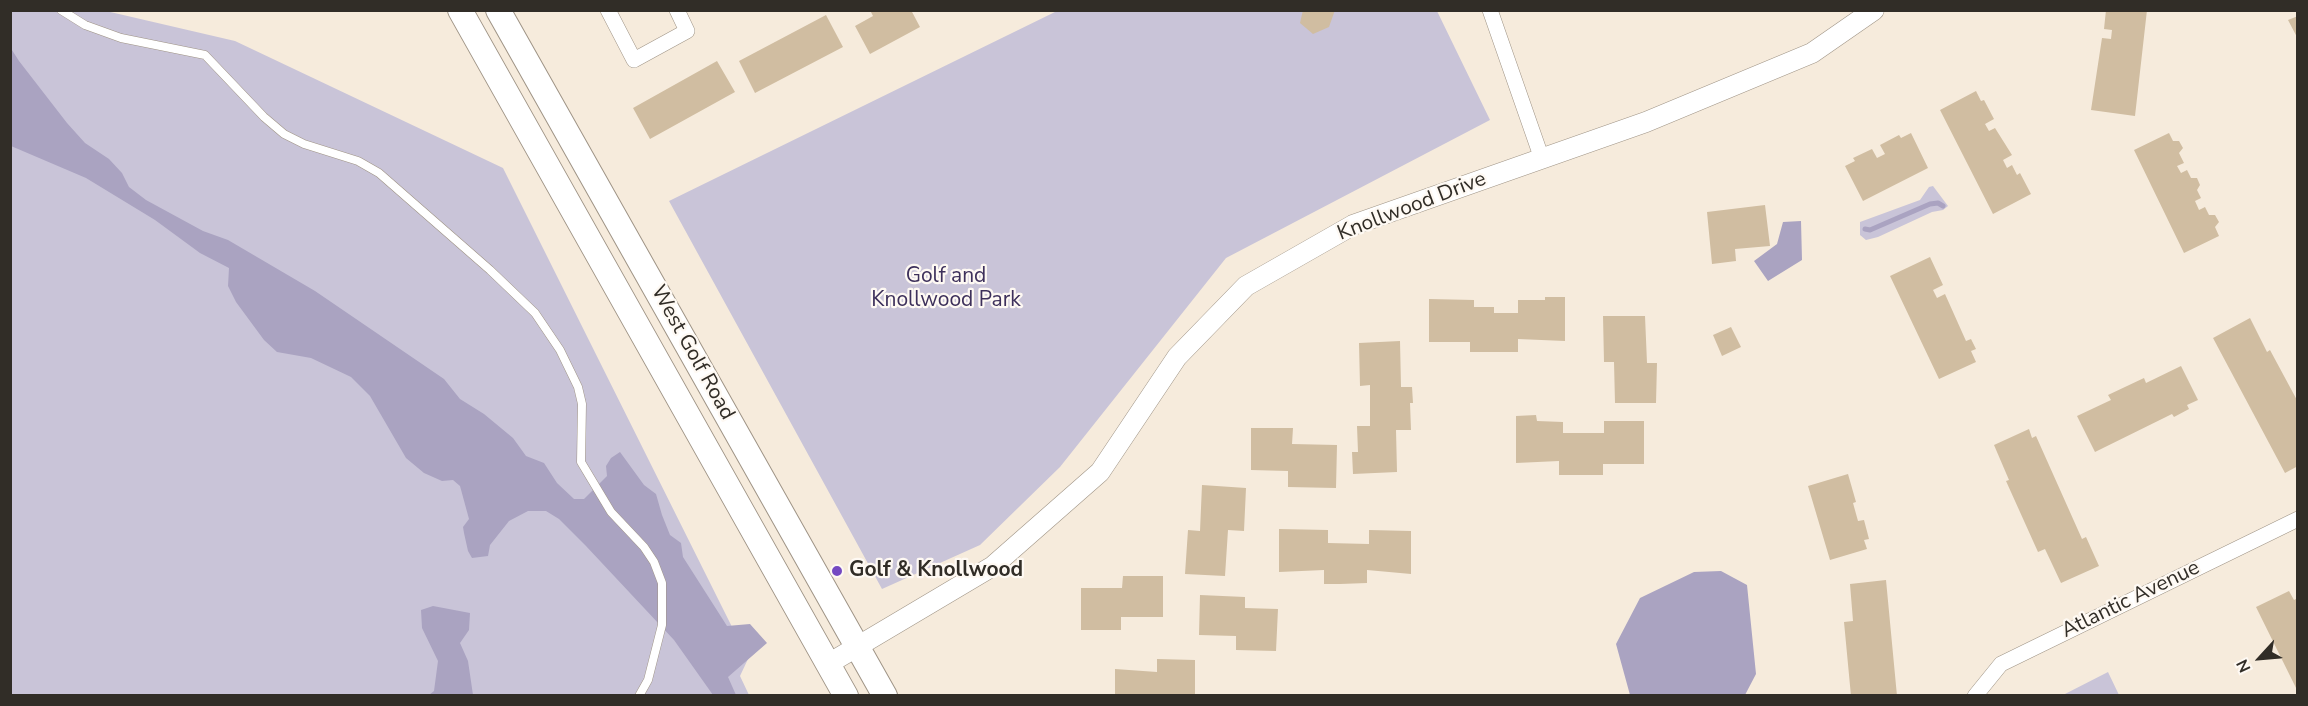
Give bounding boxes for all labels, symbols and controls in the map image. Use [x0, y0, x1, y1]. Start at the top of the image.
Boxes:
street label: Knollwood Drive [1334, 167, 1490, 247]
park label: Golf and Knollwood Park [871, 264, 1021, 314]
street label: West Golf Road [645, 281, 739, 425]
street label: Atlantic Avenue [2058, 556, 2204, 644]
place label: Golf & Knollwood [849, 558, 1023, 584]
marker: Golf & Knollwood [830, 564, 844, 578]
north arrow [2230, 628, 2290, 688]
text: N [2231, 656, 2256, 676]

